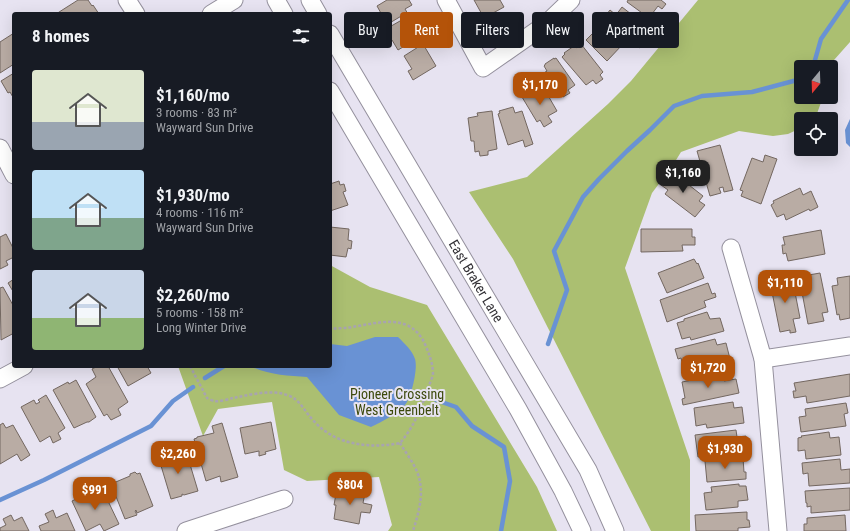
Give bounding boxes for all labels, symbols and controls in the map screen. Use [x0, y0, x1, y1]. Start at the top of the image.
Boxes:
chip: Buy [344, 12, 392, 48]
chip: Rent [400, 12, 453, 48]
chip: Filters [461, 12, 524, 48]
chip: New [532, 12, 584, 48]
chip: Apartment [592, 12, 679, 48]
icon: filters [290, 25, 312, 47]
text: 8 homes [32, 26, 90, 46]
north arrow [794, 60, 838, 104]
map controls [794, 60, 838, 156]
pin: $1,170 [507, 72, 573, 106]
text: $1,170 [522, 77, 558, 92]
text: $1,160/mo [156, 85, 230, 105]
icon: home [64, 86, 112, 134]
text: 3 rooms · 83 m² [156, 105, 237, 120]
button: locate [794, 112, 838, 156]
text: Wayward Sun Drive [156, 120, 253, 135]
pin: $1,160 [650, 160, 716, 194]
text: $1,160 [665, 165, 701, 180]
text: $1,930/mo [156, 185, 230, 205]
icon: home [64, 186, 112, 234]
text: 4 rooms · 116 m² [156, 205, 243, 220]
text: Wayward Sun Drive [156, 220, 253, 235]
street label: East Braker Lane [446, 237, 507, 325]
pin: $1,110 [752, 270, 818, 304]
text: $1,110 [767, 275, 803, 290]
text: $2,260/mo [156, 285, 230, 305]
icon: home [64, 286, 112, 334]
text: 5 rooms · 158 m² [156, 305, 243, 320]
text: Long Winter Drive [156, 320, 246, 335]
pin: $1,720 [675, 355, 741, 389]
text: $1,720 [690, 360, 726, 375]
park label: Pioneer Crossing West Greenbelt [350, 386, 444, 418]
pin: $1,930 [692, 436, 758, 470]
pin: $2,260 [145, 441, 211, 475]
text: $1,930 [707, 441, 743, 456]
text: $2,260 [160, 446, 196, 461]
pin: $804 [326, 472, 374, 506]
pin: $991 [71, 477, 119, 511]
text: $804 [337, 477, 363, 492]
text: $991 [82, 482, 108, 497]

